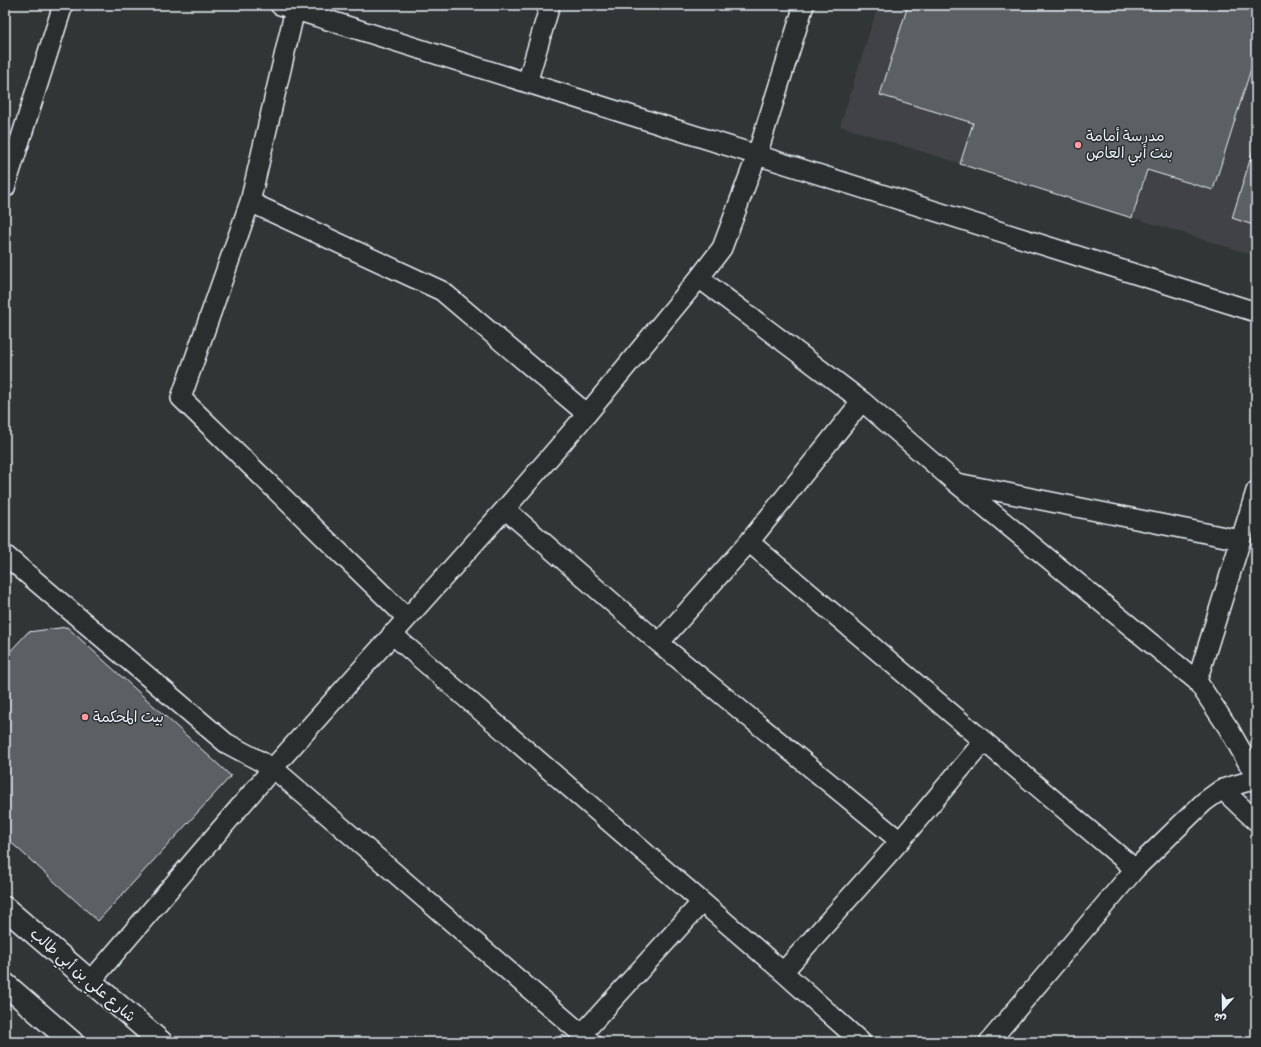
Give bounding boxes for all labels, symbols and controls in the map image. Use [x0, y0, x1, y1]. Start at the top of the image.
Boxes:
place label: مدرسة أمامة بنت أبي العاص [1086, 127, 1173, 166]
marker: مدرسة أمامة بنت أبي العاص [1073, 140, 1083, 150]
place label: بيت المحكمة [93, 708, 164, 726]
marker: بيت المحكمة [80, 712, 90, 722]
street label: شارع علي بن أبي طالب [24, 924, 139, 1029]
north arrow [1203, 989, 1243, 1029]
text: ش [1212, 1010, 1228, 1026]

